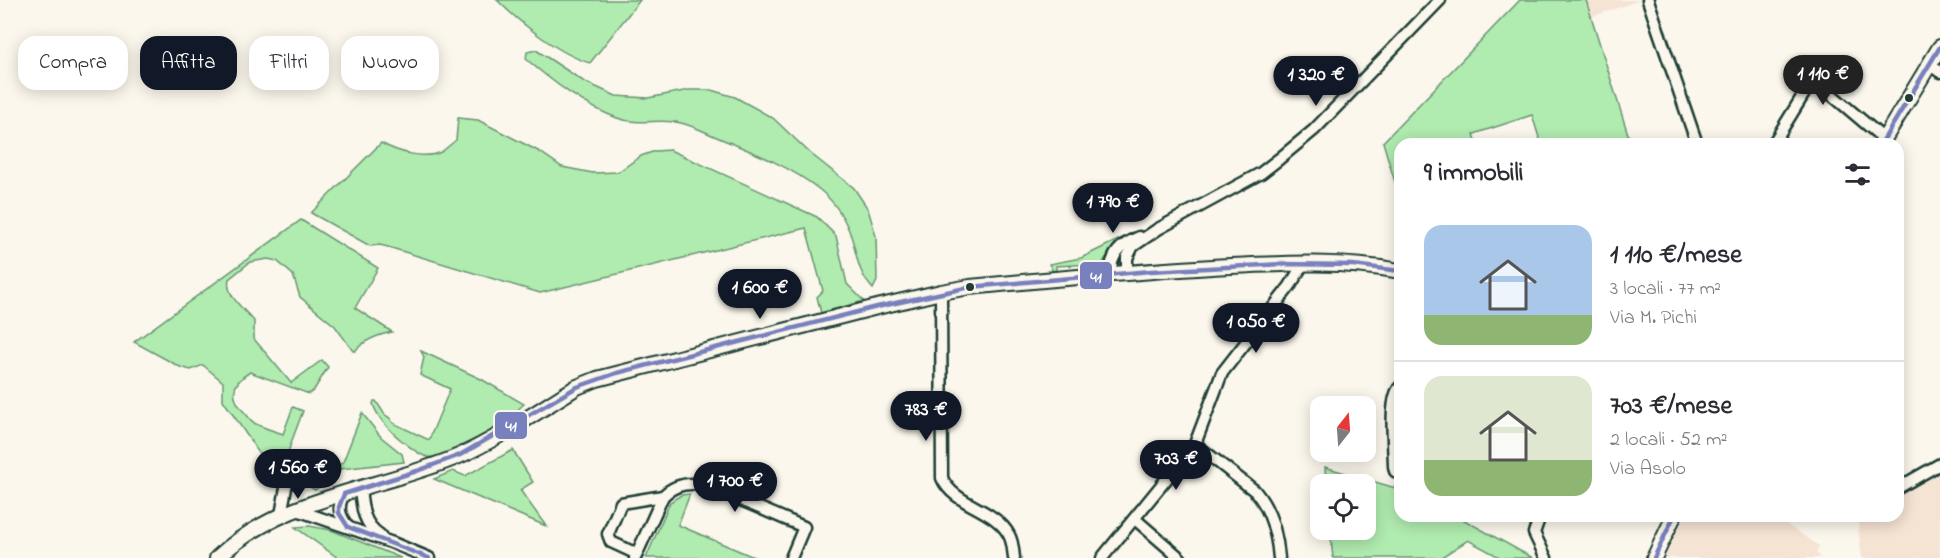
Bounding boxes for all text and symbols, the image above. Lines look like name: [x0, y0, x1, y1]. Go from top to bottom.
chip: Compra: [18, 36, 128, 90]
chip: Affitta: [140, 36, 237, 90]
chip: Filtri: [249, 36, 329, 90]
chip: Nuovo: [341, 36, 439, 90]
pin: 1 110 €: [1768, 55, 1878, 106]
pin: 1 320 €: [1261, 56, 1371, 107]
text: 1 110 €: [1797, 60, 1849, 89]
text: 1 320 €: [1287, 61, 1345, 90]
unlabelled marker: [1903, 92, 1915, 104]
text: 9 immobili: [1424, 155, 1524, 193]
icon: filters: [1841, 158, 1874, 191]
pin: 1 790 €: [1058, 183, 1168, 234]
text: 1 790 €: [1086, 188, 1140, 217]
text: 1 110 €/mese: [1610, 237, 1742, 275]
icon: home: [1472, 249, 1544, 321]
line badge: 41: [1079, 261, 1113, 290]
text: 41: [1089, 266, 1103, 290]
pin: 1 600 €: [705, 269, 815, 320]
text: 1 600 €: [732, 274, 788, 303]
text: 3 locali · 77 m²: [1610, 275, 1721, 304]
unlabelled marker: [964, 281, 976, 293]
pin: 1 050 €: [1201, 303, 1311, 354]
text: Via M. Pichi: [1610, 304, 1697, 333]
text: 1 050 €: [1226, 308, 1286, 337]
text: 703 €/mese: [1610, 388, 1732, 426]
pin: 783 €: [884, 391, 968, 442]
text: 783 €: [905, 396, 947, 425]
north arrow: [1310, 396, 1376, 462]
map controls: [1310, 396, 1376, 540]
icon: home: [1472, 400, 1544, 472]
line badge: 41: [494, 411, 528, 440]
text: 41: [504, 415, 518, 439]
text: 2 locali · 52 m²: [1610, 426, 1727, 455]
pin: 703 €: [1134, 440, 1218, 491]
text: 703 €: [1154, 445, 1198, 474]
pin: 1 560 €: [243, 449, 353, 500]
text: 1 560 €: [268, 454, 328, 483]
text: Via Asolo: [1610, 455, 1686, 484]
pin: 1 700 €: [680, 462, 790, 513]
text: 1 700 €: [707, 467, 763, 496]
button: locate: [1310, 474, 1376, 540]

